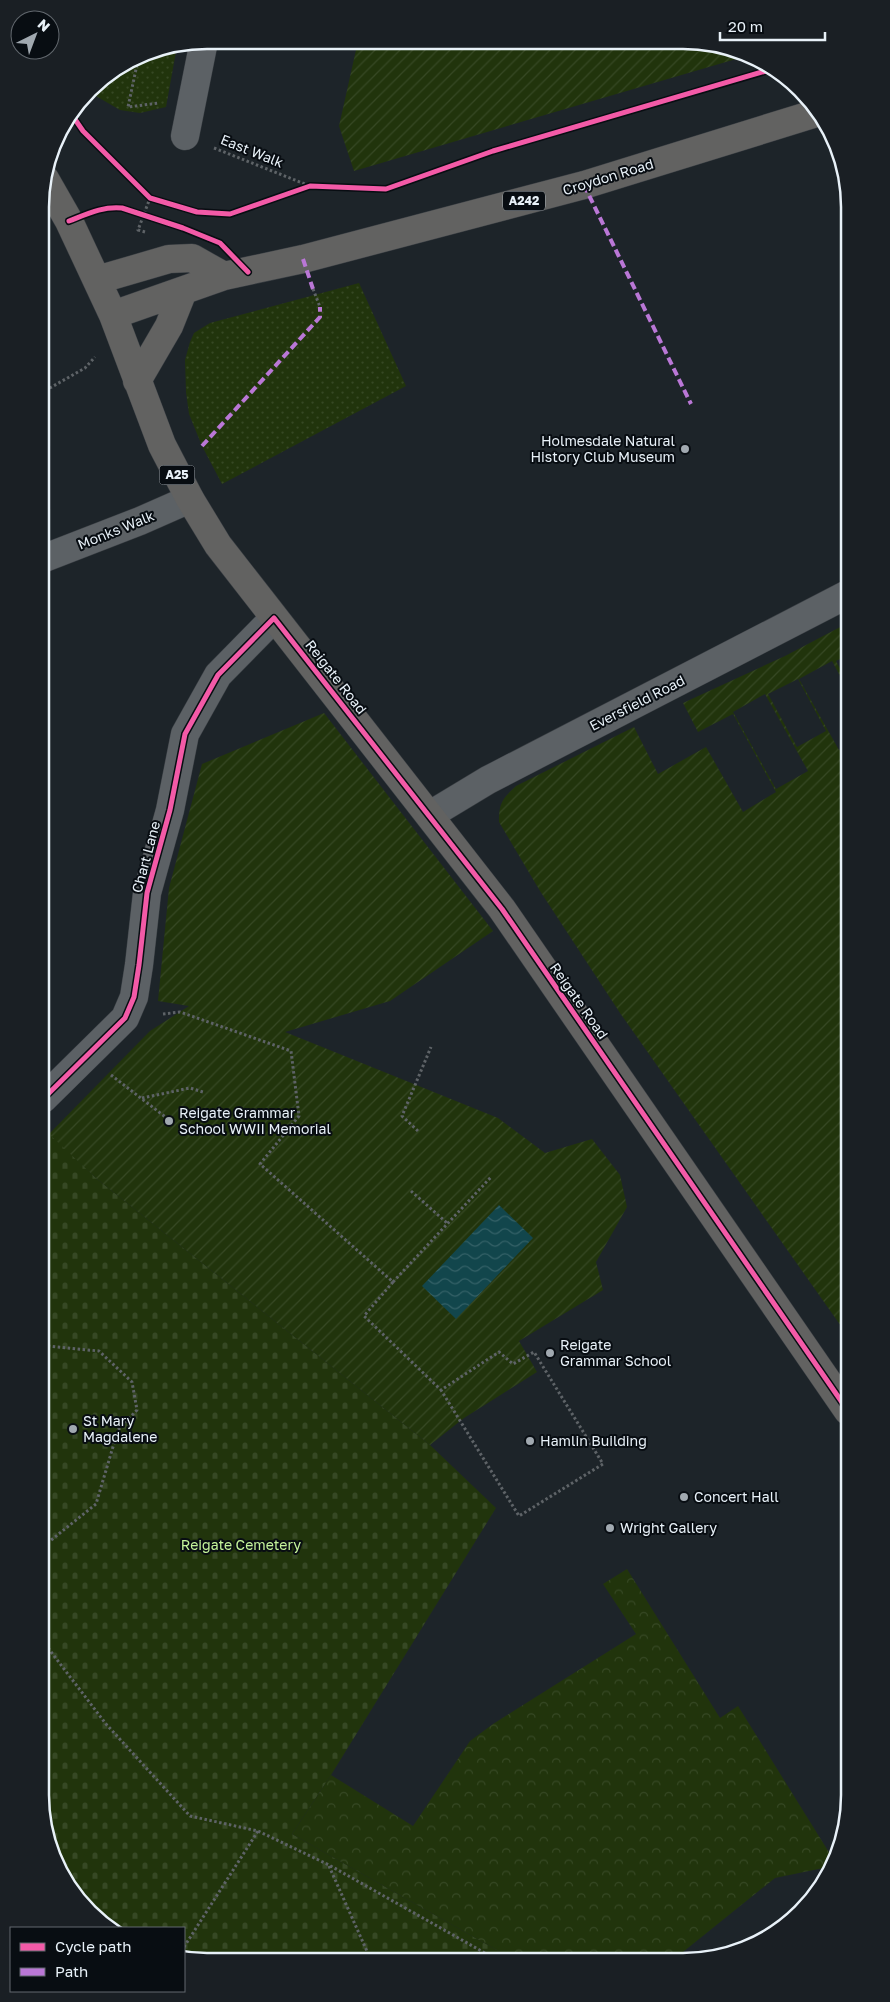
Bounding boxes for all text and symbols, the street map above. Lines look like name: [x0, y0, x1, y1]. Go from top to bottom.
north arrow: [10, 10, 60, 60]
scale bar: [720, 10, 825, 42]
text: N: [34, 15, 54, 35]
text: 20 m: [728, 17, 763, 35]
street label: East Walk: [218, 130, 286, 171]
street label: Croydon Road: [560, 155, 655, 198]
road number: A242: [503, 192, 545, 210]
place label: Holmesdale Natural History Club Museum: [530, 432, 675, 465]
marker: Holmesdale Natural History Club Museum: [679, 443, 691, 455]
road number: A25: [160, 466, 194, 484]
street label: Monks Walk: [75, 506, 157, 553]
street label: Reigate Road: [302, 636, 371, 717]
street label: Eversfield Road: [586, 671, 687, 734]
street label: Chart Lane: [128, 819, 163, 895]
street label: Reigate Road: [547, 959, 612, 1042]
place label: Reigate Grammar School WWII Memorial: [179, 1104, 331, 1137]
marker: Reigate Grammar School WWII Memorial: [163, 1115, 175, 1127]
place label: Reigate Grammar School: [560, 1336, 671, 1369]
marker: Reigate Grammar School: [544, 1347, 556, 1359]
place label: St Mary Magdalene: [83, 1412, 157, 1445]
marker: St Mary Magdalene: [67, 1423, 79, 1435]
place label: Hamlin Building: [540, 1432, 647, 1449]
marker: Hamlin Building: [524, 1435, 536, 1447]
place label: Concert Hall: [694, 1488, 779, 1505]
marker: Concert Hall: [678, 1491, 690, 1503]
place label: Wright Gallery: [620, 1519, 717, 1536]
marker: Wright Gallery: [604, 1522, 616, 1534]
park label: Reigate Cemetery: [181, 1536, 301, 1553]
legend: [10, 1927, 185, 1992]
text: Cycle path: [55, 1937, 131, 1955]
text: Path: [55, 1962, 88, 1980]

